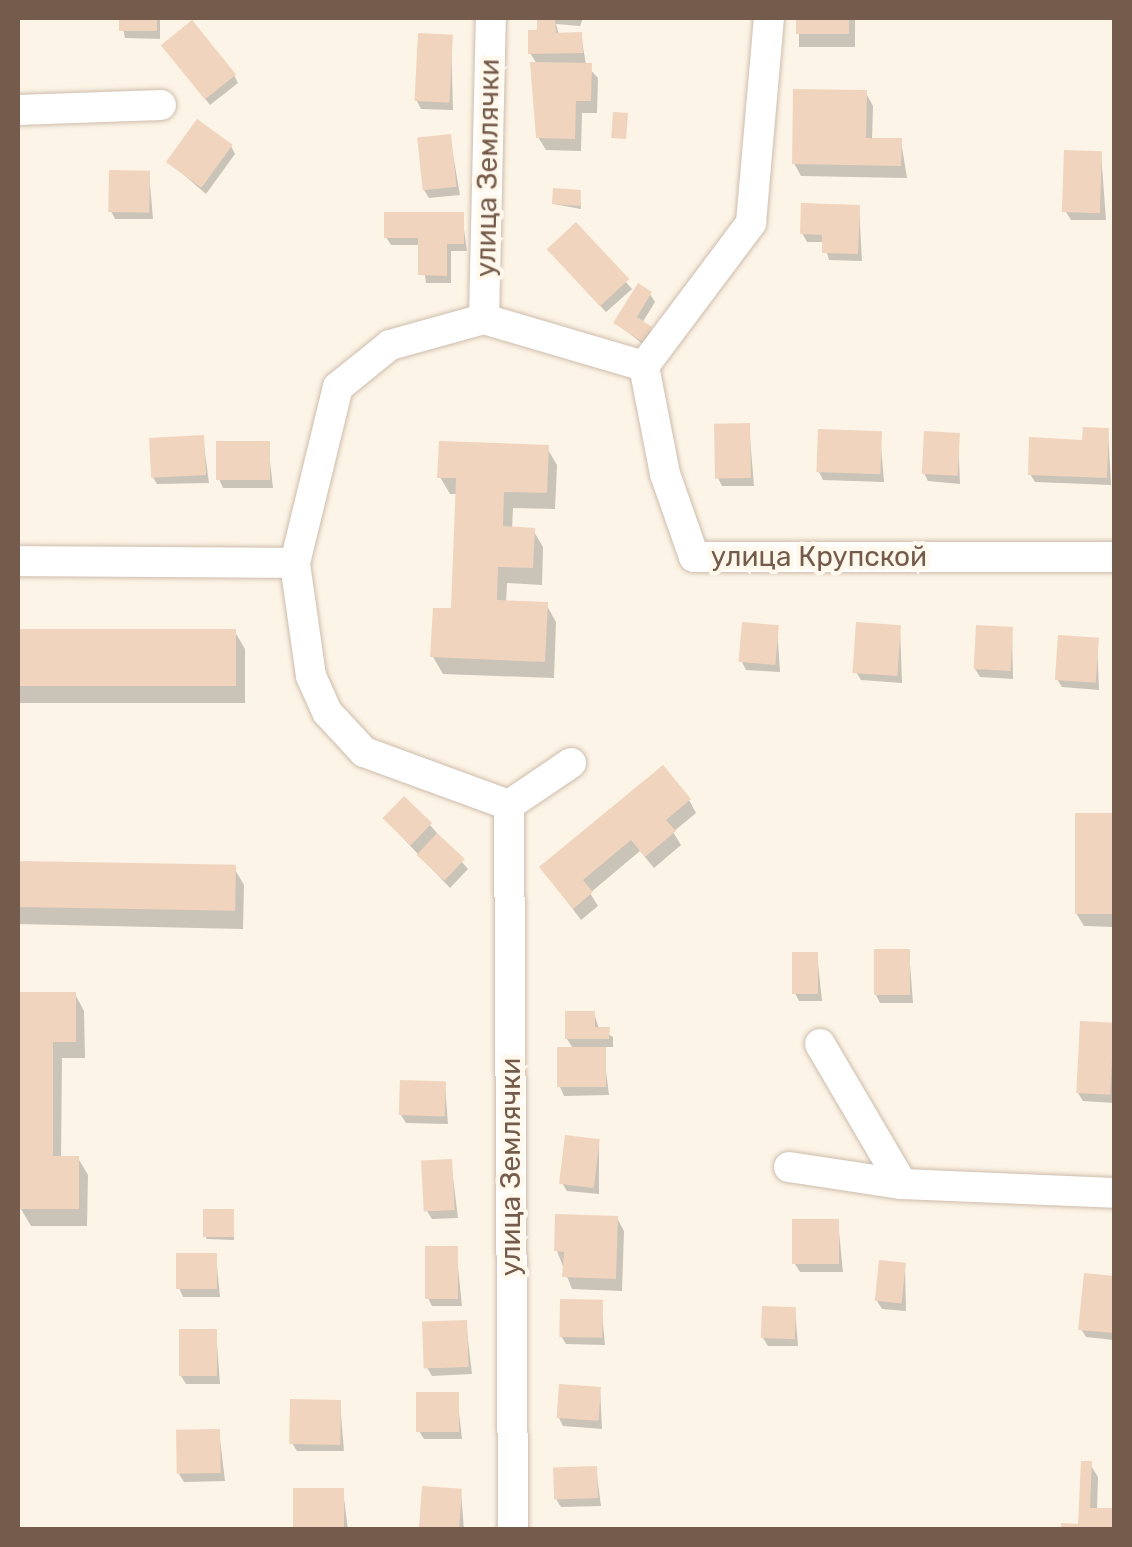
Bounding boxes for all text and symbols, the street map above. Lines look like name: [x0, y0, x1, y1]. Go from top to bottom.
street label: улица Землячки: [469, 58, 507, 278]
street label: улица Крупской: [711, 540, 927, 574]
street label: улица Землячки: [494, 1058, 528, 1276]

